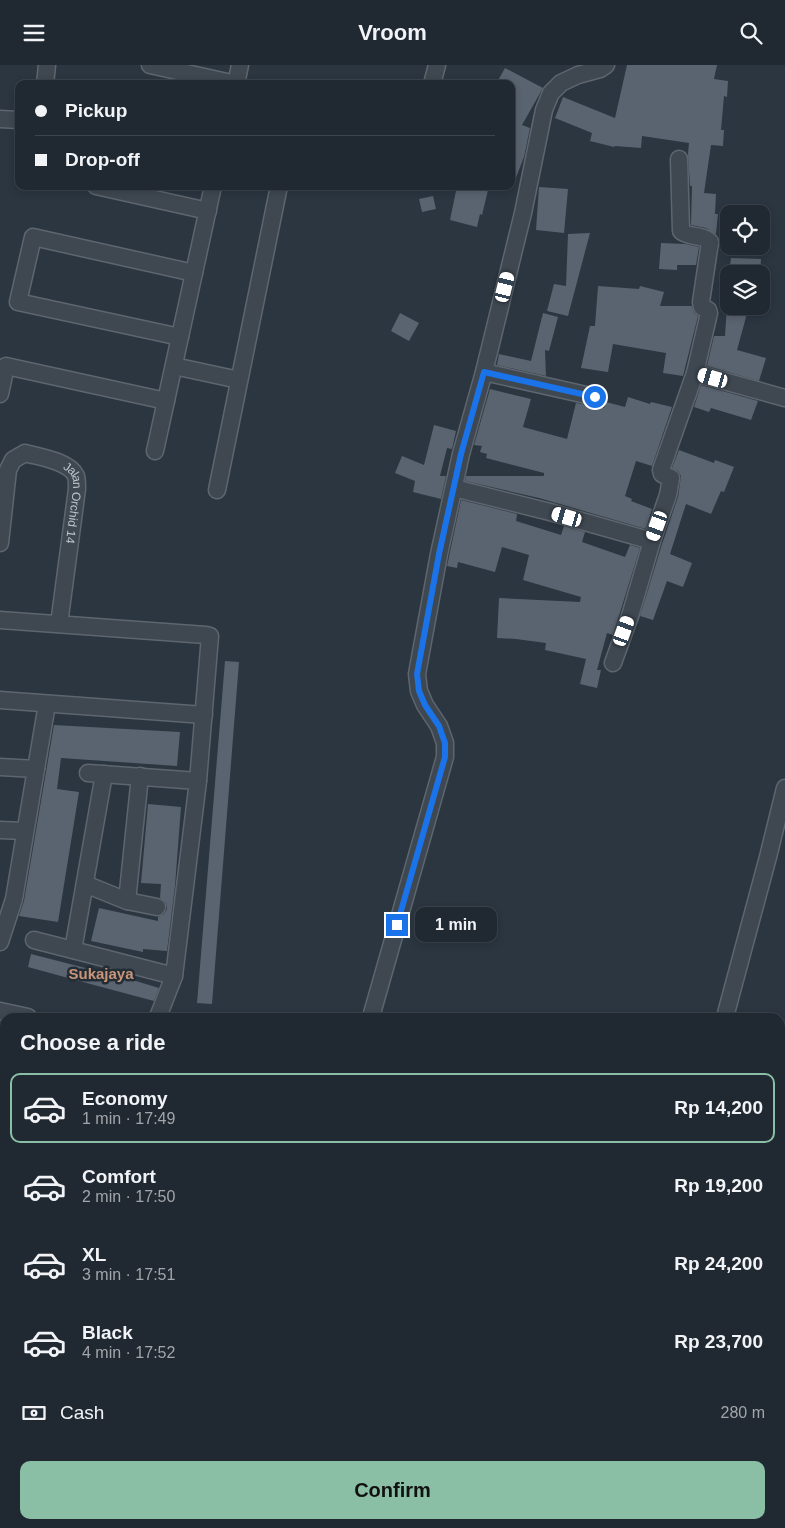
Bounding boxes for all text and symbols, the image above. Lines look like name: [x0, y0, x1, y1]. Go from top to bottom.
icon: menu: [20, 19, 48, 47]
icon: search: [737, 19, 765, 47]
text: Vroom: [358, 20, 427, 45]
text: Pickup: [65, 100, 127, 121]
text: Drop-off: [65, 149, 140, 170]
map controls: [720, 205, 770, 315]
button: locate: [720, 205, 770, 255]
button: layers: [720, 265, 770, 315]
car: [494, 271, 515, 303]
car: [696, 367, 729, 389]
route start: [584, 386, 606, 408]
street label: Jalan Orchid 14: [61, 459, 84, 545]
car: [550, 506, 583, 528]
car: [644, 509, 669, 543]
car: [611, 614, 636, 648]
callout: 1 min: [414, 907, 497, 943]
route end: [386, 914, 408, 936]
text: 1 min: [435, 916, 477, 933]
district label: Sukajaya: [68, 965, 134, 982]
text: Choose a ride: [20, 1030, 165, 1055]
icon: car: [22, 1086, 67, 1131]
text: Economy: [82, 1088, 168, 1109]
text: Rp 14,200: [674, 1097, 763, 1118]
text: 1 min · 17:49: [82, 1110, 175, 1127]
icon: car: [22, 1164, 67, 1209]
text: Comfort: [82, 1166, 156, 1187]
text: Rp 19,200: [674, 1175, 763, 1196]
text: 2 min · 17:50: [82, 1188, 175, 1205]
icon: car: [22, 1242, 67, 1287]
text: XL: [82, 1244, 106, 1265]
text: Rp 24,200: [674, 1253, 763, 1274]
text: 3 min · 17:51: [82, 1266, 175, 1283]
icon: car: [22, 1320, 67, 1365]
text: Black: [82, 1322, 133, 1343]
text: Rp 23,700: [674, 1331, 763, 1352]
text: 4 min · 17:52: [82, 1344, 175, 1361]
icon: cash: [20, 1399, 48, 1427]
text: Cash: [60, 1402, 104, 1423]
text: 280 m: [721, 1404, 765, 1421]
button: Confirm: [20, 1461, 765, 1519]

